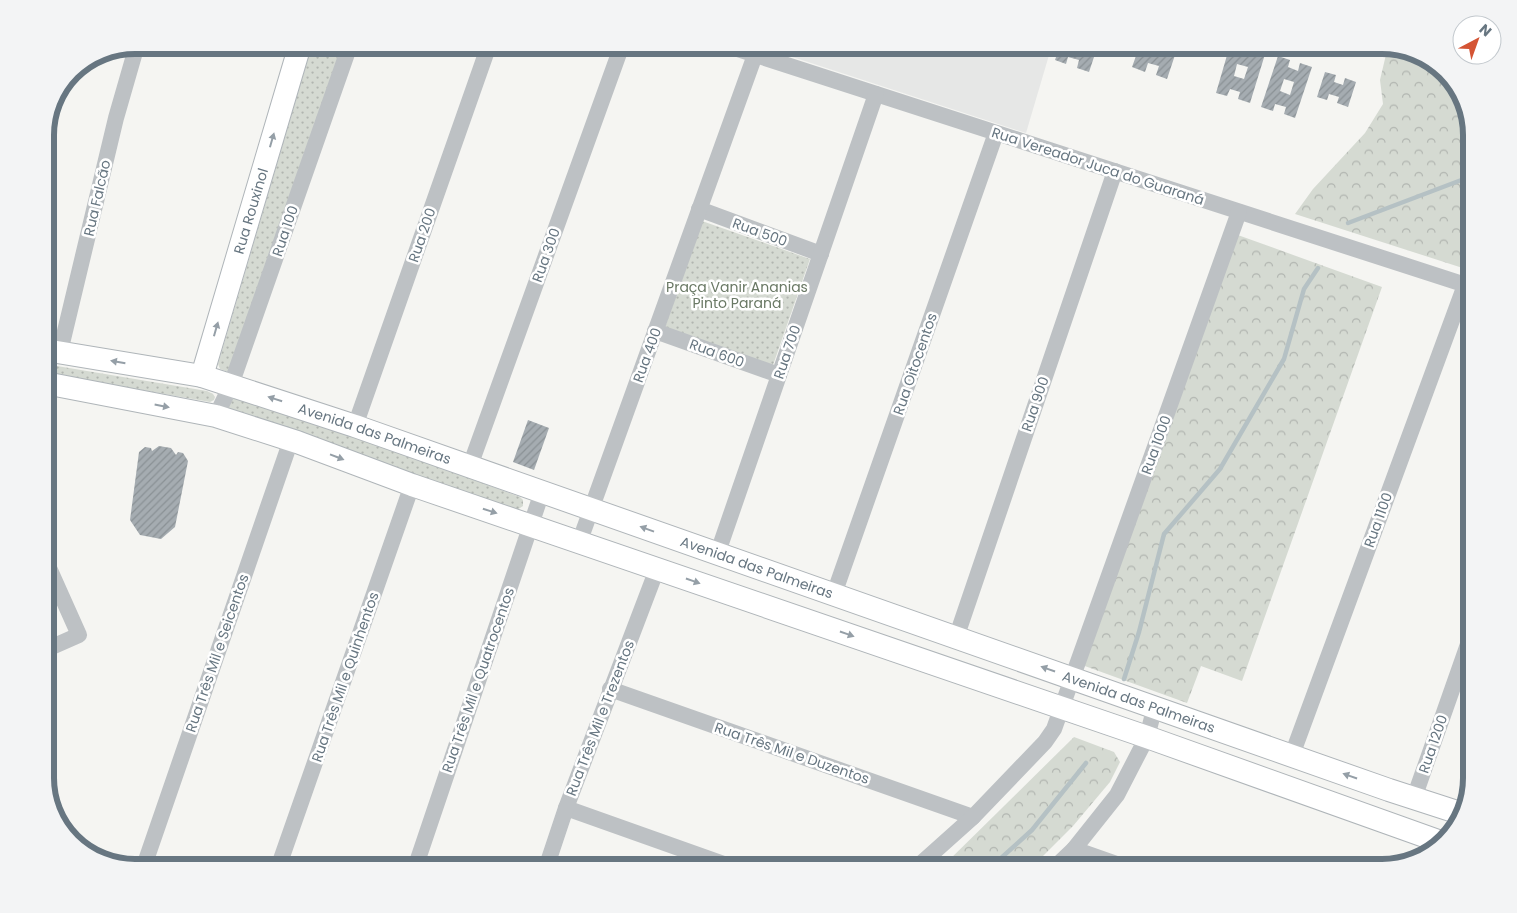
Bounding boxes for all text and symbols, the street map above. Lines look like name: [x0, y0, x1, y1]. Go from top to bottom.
north arrow: [1452, 15, 1502, 65]
text: N: [1475, 19, 1496, 41]
street label: Rua Vereador Juca do Guaraná: [989, 122, 1207, 210]
one-way arrow: [268, 132, 276, 147]
street label: Rua Falcão: [79, 158, 115, 238]
street label: Rua Rouxinol: [229, 166, 273, 256]
street label: Rua 100: [267, 203, 303, 259]
street label: Rua 200: [403, 205, 441, 265]
street label: Rua 500: [730, 213, 790, 251]
street label: Rua 300: [527, 225, 565, 285]
park label: Praça Vanir Ananias Pinto Paraná: [666, 277, 808, 313]
street label: Rua Oitocentos: [888, 310, 942, 418]
one-way arrow: [213, 321, 221, 336]
street label: Rua 700: [768, 322, 806, 382]
street label: Rua 400: [628, 325, 666, 385]
street label: Rua 600: [687, 334, 747, 372]
one-way arrow: [109, 358, 125, 366]
street label: Rua 900: [1016, 374, 1054, 434]
one-way arrow: [268, 395, 283, 403]
street label: Avenida das Palmeiras: [295, 398, 454, 469]
one-way arrow: [154, 402, 170, 410]
street label: Rua 1000: [1136, 413, 1176, 477]
one-way arrow: [329, 454, 344, 461]
street label: Rua 1100: [1359, 490, 1397, 550]
one-way arrow: [483, 507, 498, 515]
one-way arrow: [640, 525, 655, 532]
street label: Avenida das Palmeiras: [678, 531, 836, 604]
street label: Rua Três Mil e Seicentos: [180, 571, 254, 735]
one-way arrow: [686, 577, 701, 585]
street label: Rua Três Mil e Quatrocentos: [437, 585, 519, 775]
street label: Rua Três Mil e Quinhentos: [306, 589, 384, 765]
one-way arrow: [839, 631, 854, 638]
street label: Rua Três Mil e Trezentos: [561, 637, 639, 799]
one-way arrow: [1041, 665, 1056, 672]
street label: Avenida das Palmeiras: [1060, 666, 1218, 738]
street label: Rua 1200: [1414, 712, 1452, 776]
street label: Rua Três Mil e Duzentos: [712, 717, 872, 789]
one-way arrow: [1342, 772, 1357, 780]

